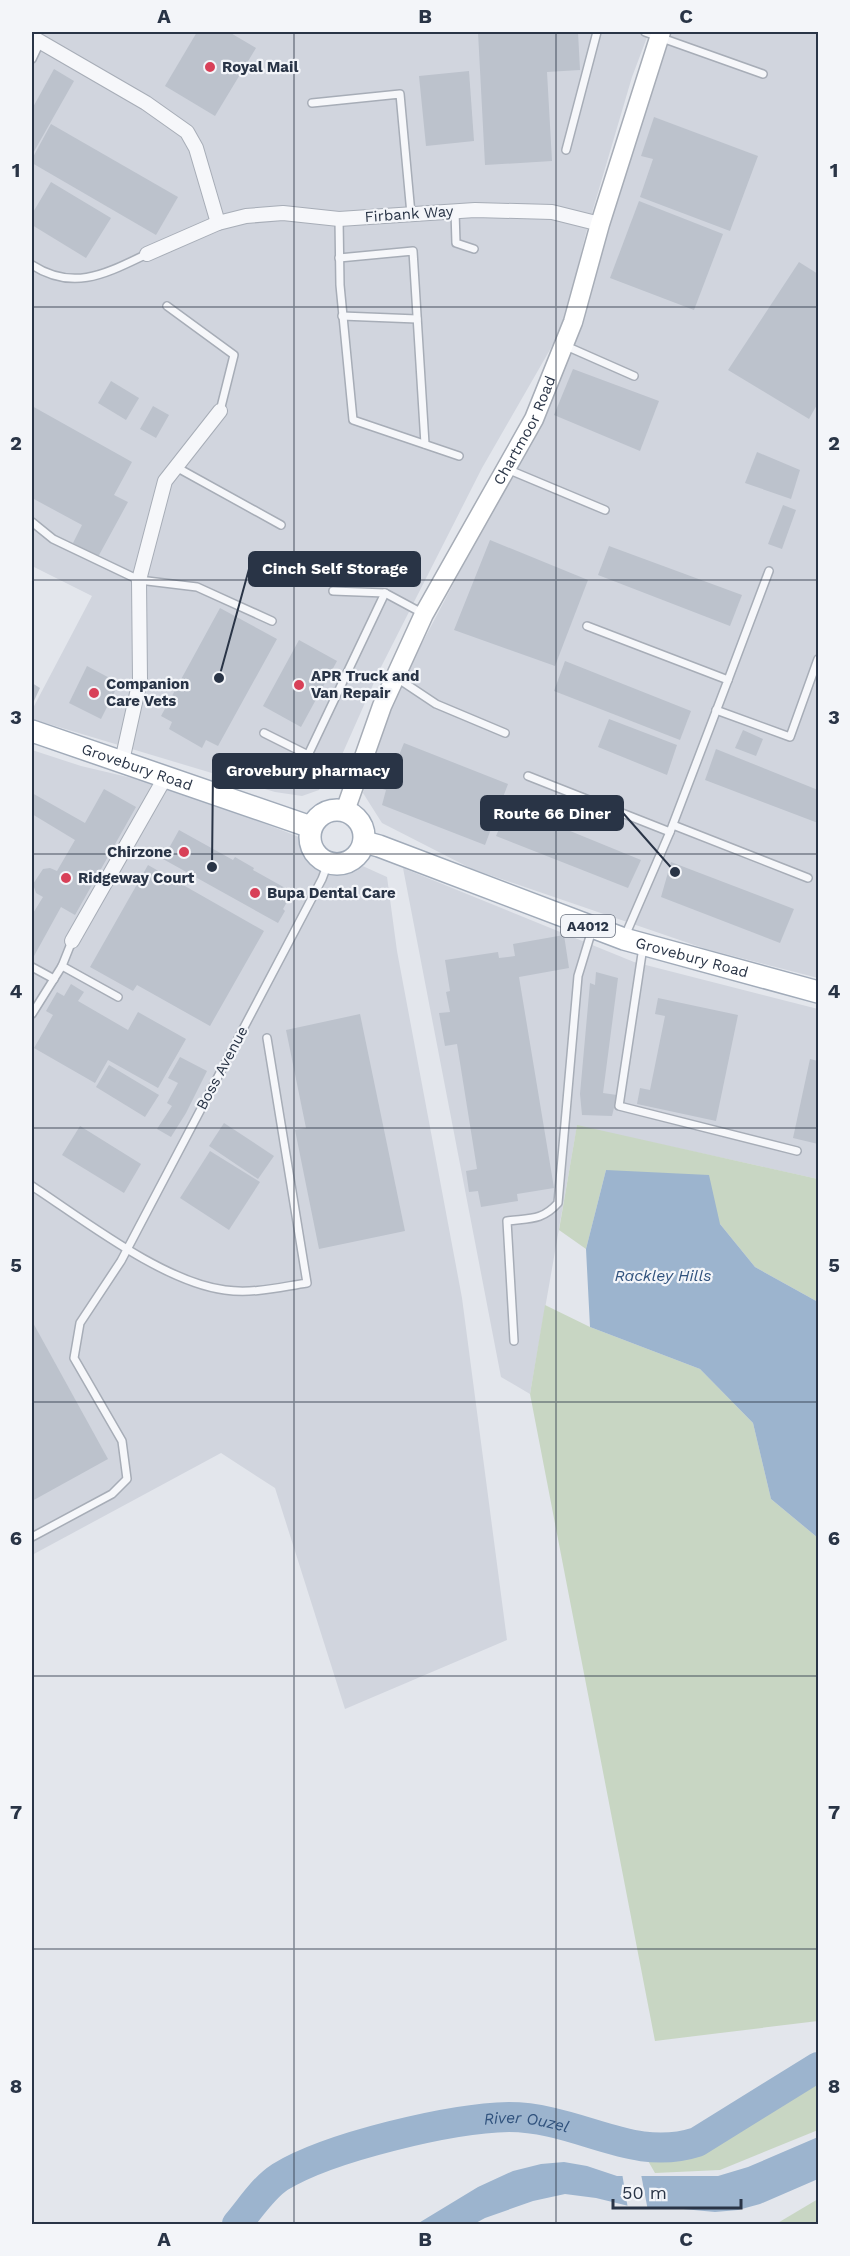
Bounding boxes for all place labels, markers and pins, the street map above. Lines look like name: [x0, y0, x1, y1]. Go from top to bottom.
place label: Royal Mail: [222, 58, 298, 76]
marker: Royal Mail: [203, 60, 217, 74]
callout: Cinch Self Storage: [249, 552, 420, 586]
place label: APR Truck and Van Repair: [311, 667, 419, 702]
place label: Companion Care Vets: [106, 675, 189, 710]
marker: APR Truck and Van Repair: [292, 678, 306, 692]
marker: Companion Care Vets: [87, 686, 101, 700]
callout: Grovebury pharmacy: [213, 754, 402, 788]
callout: Route 66 Diner: [481, 796, 623, 830]
place label: Chirzone: [107, 843, 172, 861]
marker: Chirzone: [177, 845, 191, 859]
place label: Ridgeway Court: [78, 869, 195, 887]
marker: Ridgeway Court: [59, 871, 73, 885]
place label: Bupa Dental Care: [267, 884, 396, 902]
marker: Bupa Dental Care: [248, 886, 262, 900]

